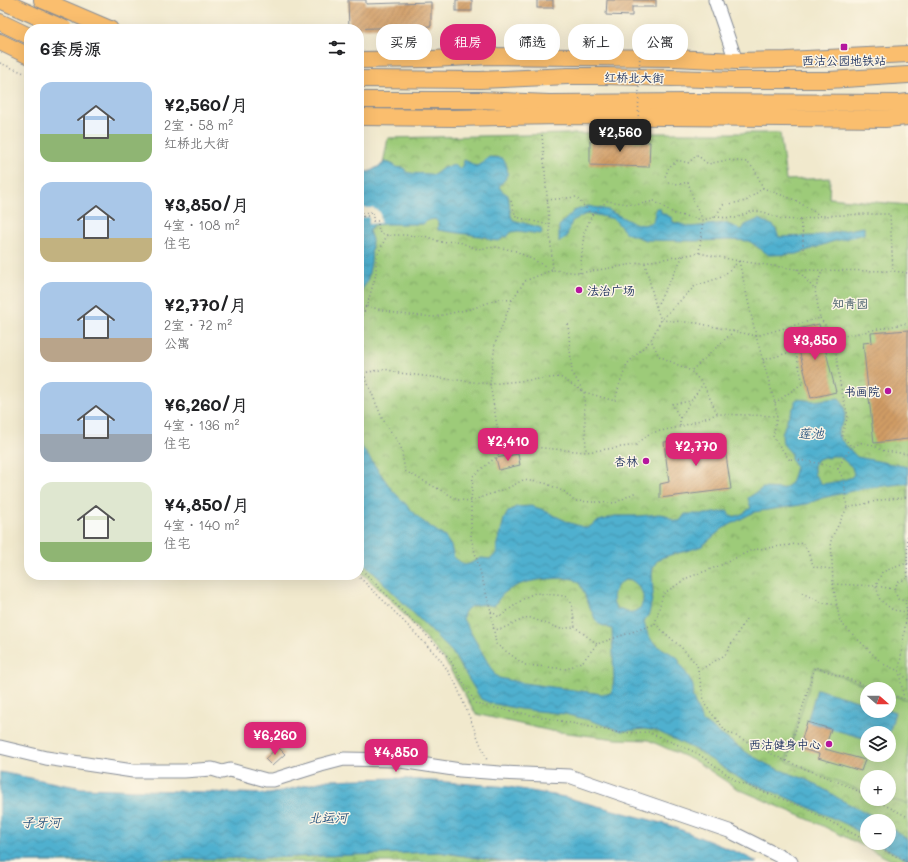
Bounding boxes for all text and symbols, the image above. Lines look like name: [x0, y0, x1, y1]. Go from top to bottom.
chip: 买房: [376, 24, 432, 60]
chip: 租房: [440, 24, 496, 60]
chip: 筛选: [504, 24, 560, 60]
chip: 新上: [568, 24, 624, 60]
chip: 公寓: [632, 24, 688, 60]
text: 6套房源: [40, 37, 101, 59]
icon: filters: [326, 37, 348, 59]
marker: 西沽公园地铁站: [839, 42, 849, 52]
place label: 西沽公园地铁站: [802, 52, 886, 68]
street label: 红桥北大街: [604, 68, 664, 86]
text: ¥2,560/月: [164, 93, 248, 115]
icon: home: [72, 98, 120, 146]
text: 2室 · 58 m²: [164, 116, 233, 133]
pin: ¥2,560: [587, 119, 653, 153]
text: ¥2,560: [598, 123, 642, 140]
text: 红桥北大街: [164, 134, 229, 151]
text: ¥3,850/月: [164, 193, 249, 215]
icon: home: [72, 198, 120, 246]
text: 4室 · 108 m²: [164, 216, 240, 233]
text: 住宅: [164, 234, 190, 251]
place label: 法治广场: [587, 282, 635, 298]
marker: 法治广场: [574, 285, 584, 295]
text: ¥2,770/月: [164, 293, 247, 315]
park label: 知青园: [832, 295, 868, 311]
icon: home: [72, 298, 120, 346]
text: 2室 · 72 m²: [164, 316, 232, 333]
pin: ¥3,850: [782, 327, 848, 361]
text: ¥3,850: [793, 331, 837, 348]
text: 公寓: [164, 334, 190, 351]
place label: 书画院: [844, 383, 880, 399]
marker: 书画院: [883, 386, 893, 396]
text: ¥6,260/月: [164, 393, 248, 415]
icon: home: [72, 398, 120, 446]
text: 4室 · 136 m²: [164, 416, 239, 433]
water label: 莲池: [798, 424, 825, 441]
pin: ¥2,410: [475, 428, 541, 462]
text: ¥2,410: [487, 432, 529, 449]
pin: ¥2,770: [663, 433, 729, 467]
text: 住宅: [164, 434, 190, 451]
text: ¥2,770: [675, 437, 717, 454]
place label: 杏林: [614, 453, 638, 469]
marker: 杏林: [641, 456, 651, 466]
text: ¥4,850/月: [164, 493, 249, 515]
icon: home: [72, 498, 120, 546]
text: 4室 · 140 m²: [164, 516, 240, 533]
text: 住宅: [164, 534, 190, 551]
north arrow: [860, 682, 896, 718]
map controls: [860, 682, 896, 850]
pin: ¥6,260: [242, 722, 308, 756]
text: ¥6,260: [253, 726, 297, 743]
button: layers: [860, 726, 896, 762]
place label: 西沽健身中心: [749, 736, 821, 752]
pin: ¥4,850: [363, 739, 429, 773]
marker: 西沽健身中心: [824, 739, 834, 749]
text: ¥4,850: [374, 743, 418, 760]
button: +: [860, 770, 896, 806]
water label: 北运河: [308, 808, 350, 826]
water label: 子牙河: [21, 813, 62, 830]
button: −: [860, 814, 896, 850]

